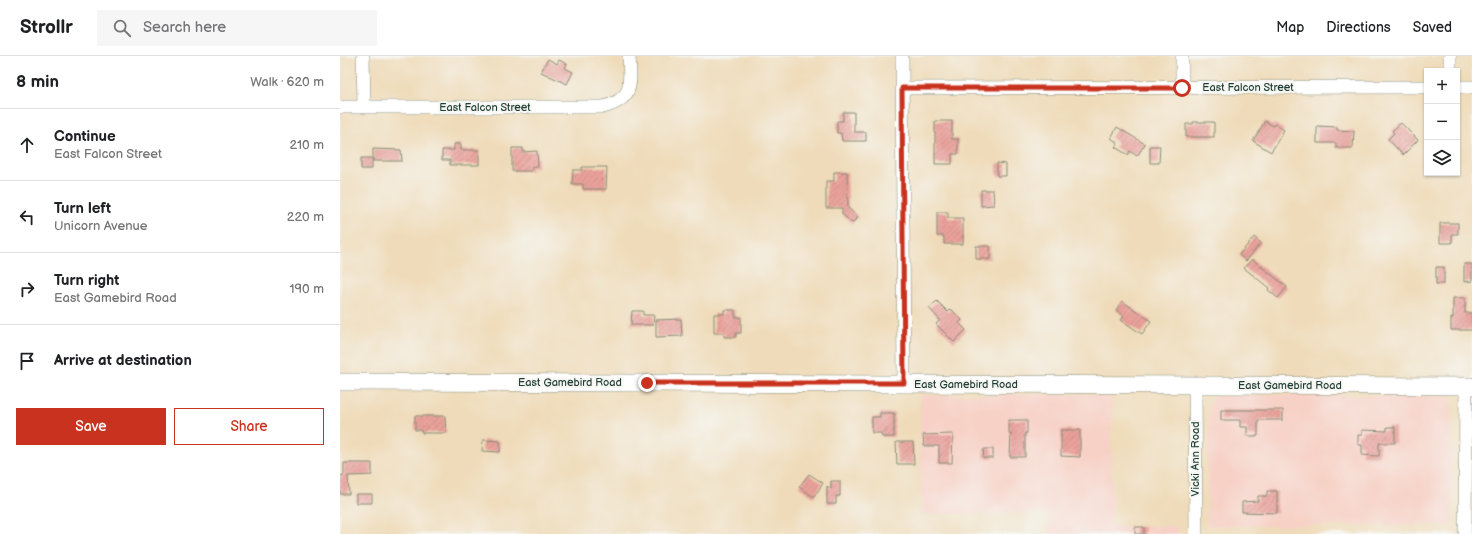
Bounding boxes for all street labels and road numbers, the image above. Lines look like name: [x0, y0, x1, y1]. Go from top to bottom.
street label: East Falcon Street: [1202, 81, 1294, 94]
street label: East Falcon Street: [439, 101, 531, 114]
street label: East Gamebird Road: [518, 376, 622, 389]
street label: East Gamebird Road: [914, 378, 1018, 391]
street label: East Gamebird Road: [1238, 379, 1342, 392]
street label: Vicki Ann Road: [1189, 422, 1202, 496]

